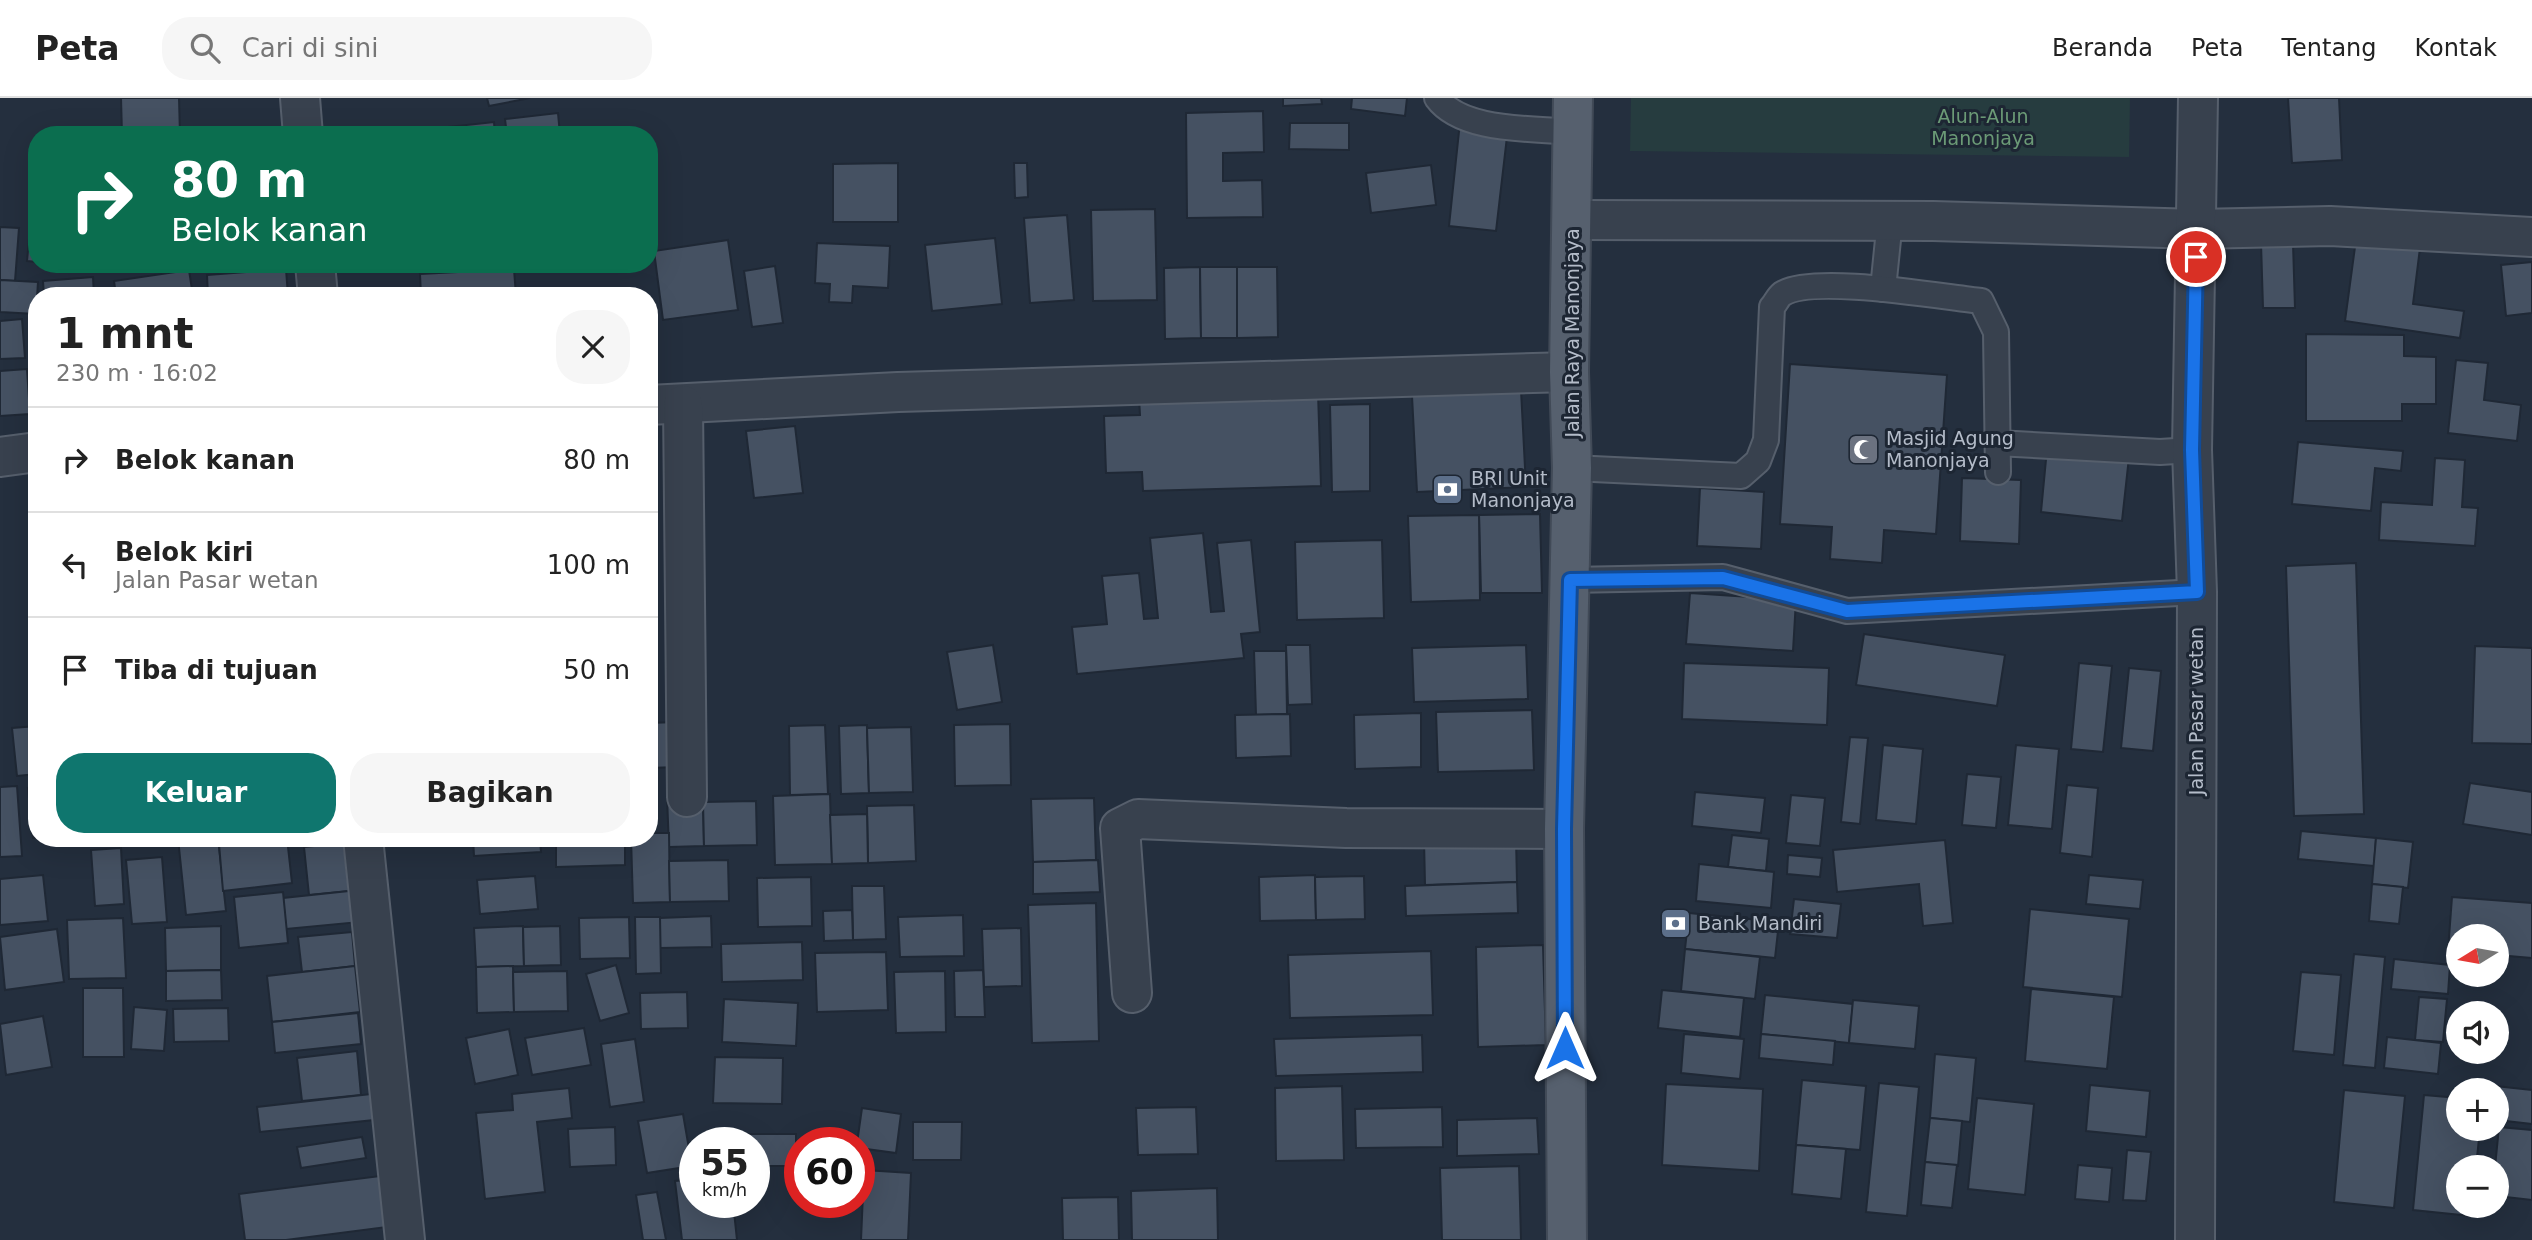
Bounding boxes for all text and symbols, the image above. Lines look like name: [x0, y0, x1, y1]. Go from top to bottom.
search box: [162, 17, 652, 80]
text: Peta: [35, 29, 120, 68]
icon: search: [186, 29, 224, 67]
text: Cari di sini: [242, 33, 378, 63]
text: Beranda: [2052, 34, 2153, 62]
text: Peta: [2191, 34, 2243, 62]
text: Tentang: [2281, 34, 2377, 62]
text: Kontak: [2415, 34, 2497, 62]
park label: Alun-Alun Manonjaya: [1931, 105, 2035, 149]
text: 80 m: [171, 152, 307, 209]
icon: right: [56, 154, 147, 245]
text: Belok kanan: [171, 211, 368, 249]
pin: [2166, 227, 2226, 287]
street label: Jalan Raya Manonjaya: [1561, 228, 1583, 439]
icon: arrive: [2177, 238, 2215, 276]
text: 1 mnt: [56, 309, 194, 358]
button: close: [556, 310, 630, 384]
text: 230 m · 16:02: [56, 360, 218, 386]
place label: Masjid Agung Manonjaya: [1886, 427, 2014, 471]
mosque icon: Masjid Agung Manonjaya: [1846, 432, 1880, 466]
icon: right: [56, 441, 94, 479]
text: Belok kanan: [115, 445, 295, 475]
text: 80 m: [563, 445, 630, 475]
place label: BRI Unit Manonjaya: [1471, 467, 1575, 511]
bank icon: BRI Unit Manonjaya: [1431, 472, 1465, 506]
text: Belok kiri: [115, 537, 254, 567]
icon: left: [56, 546, 94, 584]
text: 100 m: [547, 550, 630, 580]
text: Jalan Pasar wetan: [115, 567, 319, 593]
street label: Jalan Pasar wetan: [2185, 627, 2207, 796]
icon: arrive: [56, 651, 94, 689]
text: Tiba di tujuan: [115, 655, 318, 685]
text: 50 m: [563, 655, 630, 685]
button: Keluar: [56, 753, 336, 833]
button: Bagikan: [350, 753, 630, 833]
bank icon: Bank Mandiri: [1658, 906, 1692, 940]
place label: Bank Mandiri: [1698, 912, 1822, 934]
north arrow: [2446, 924, 2510, 987]
map controls: [2446, 924, 2509, 1218]
button: sound: [2446, 1001, 2509, 1064]
position arrow: [1528, 1011, 1602, 1085]
button: +: [2446, 1078, 2509, 1141]
speed limit sign: 60: [784, 1127, 875, 1218]
text: 55: [700, 1143, 749, 1183]
button: −: [2446, 1155, 2509, 1218]
text: km/h: [702, 1179, 747, 1200]

